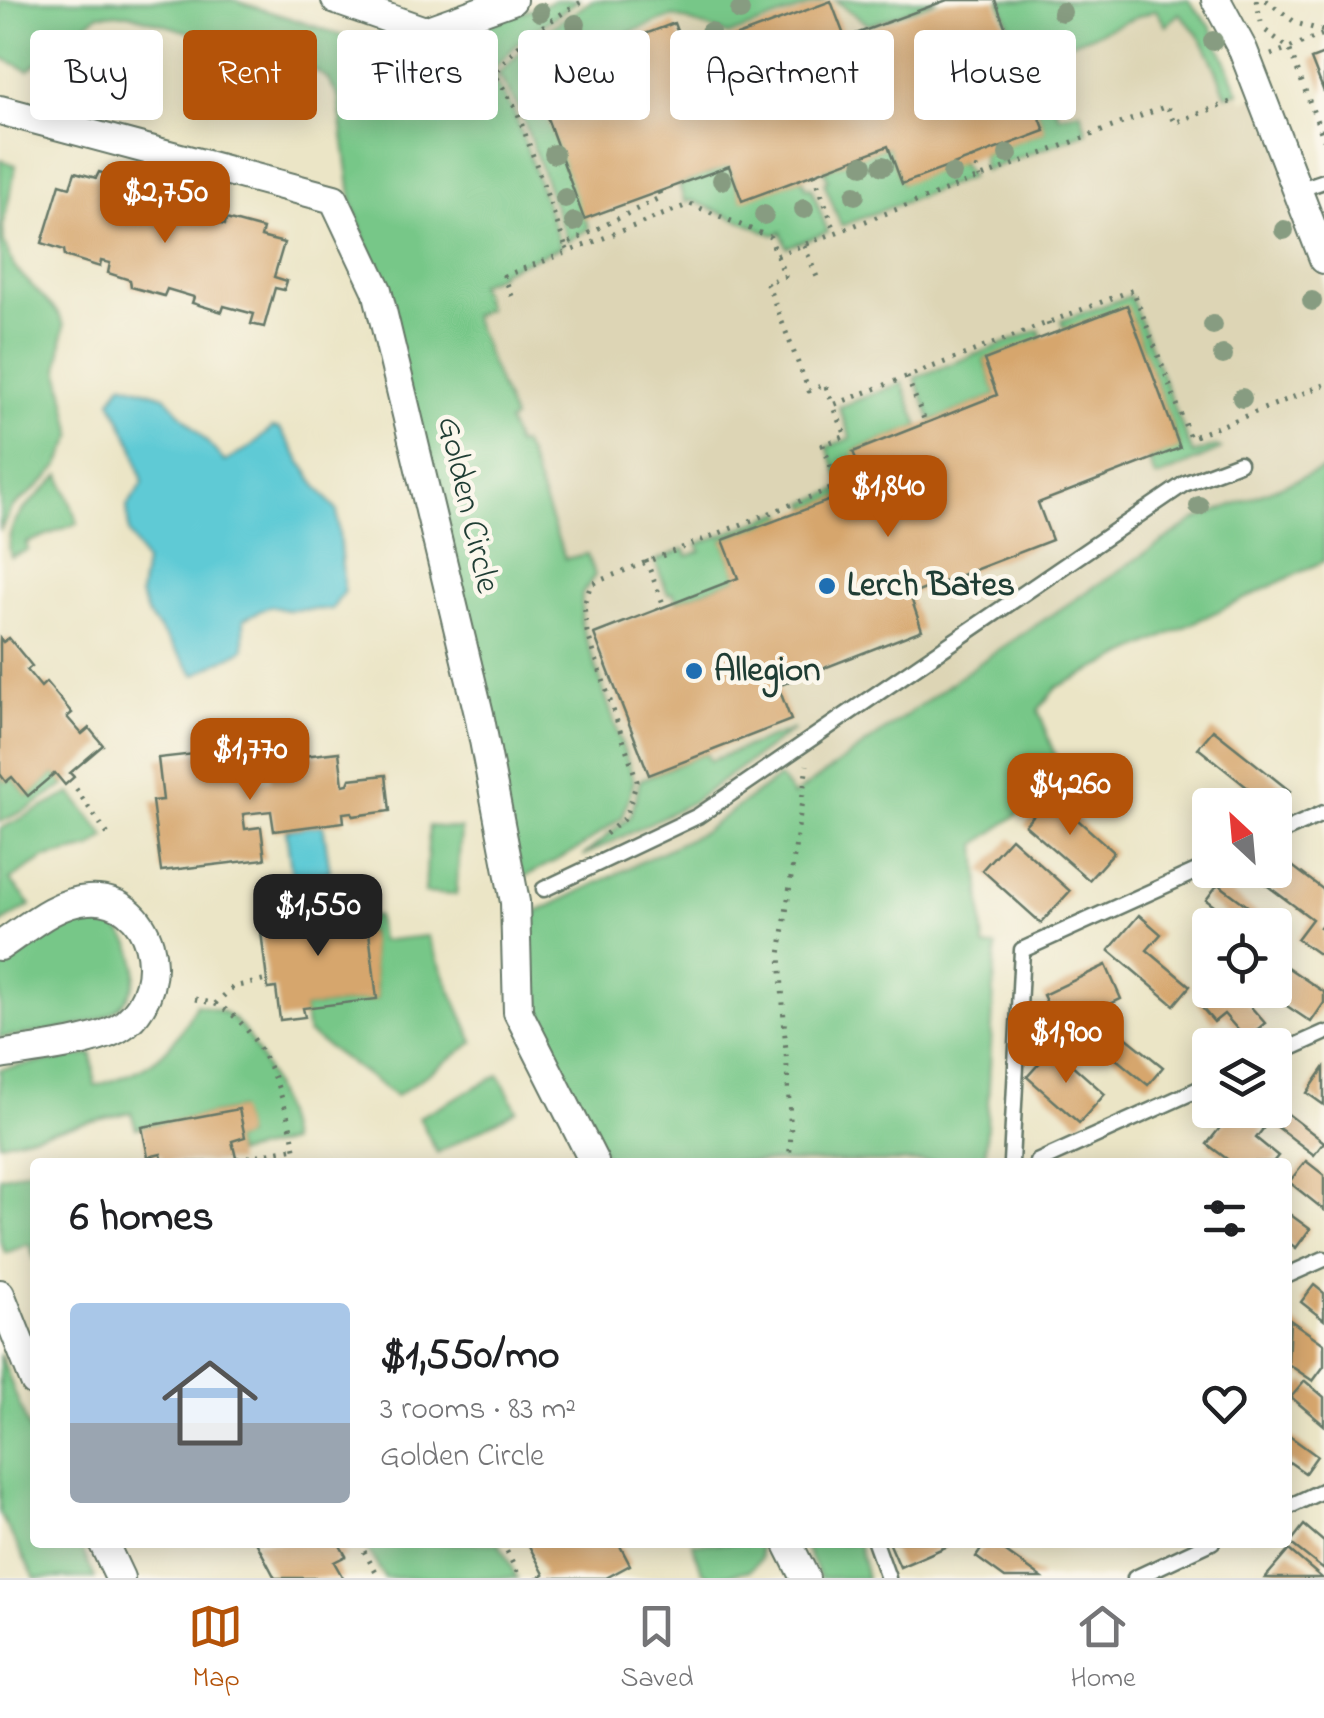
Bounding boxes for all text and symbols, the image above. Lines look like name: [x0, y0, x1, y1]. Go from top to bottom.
chip: Buy: [30, 30, 163, 120]
chip: Rent: [183, 30, 317, 120]
chip: Filters: [337, 30, 498, 120]
chip: New: [518, 30, 650, 120]
chip: Apartment: [670, 30, 894, 120]
chip: House: [914, 30, 1076, 120]
pin: $2,750: [84, 161, 246, 246]
text: $2,750: [122, 170, 208, 217]
street label: Golden Circle: [422, 412, 512, 599]
pin: $1,840: [807, 455, 969, 540]
text: $1,840: [851, 464, 925, 511]
place label: Lerch Bates: [847, 561, 1015, 612]
marker: Lerch Bates: [816, 575, 838, 597]
place label: Allegion: [714, 646, 821, 698]
marker: Allegion: [683, 660, 705, 682]
pin: $1,770: [169, 718, 331, 803]
text: $1,770: [212, 727, 288, 774]
pin: $4,260: [989, 753, 1151, 838]
text: $4,260: [1029, 762, 1111, 809]
north arrow: [1192, 788, 1292, 888]
map controls: [1192, 788, 1292, 1128]
pin: $1,550: [237, 874, 399, 959]
text: $1,550: [275, 883, 361, 930]
button: locate: [1192, 908, 1292, 1008]
pin: $1,900: [985, 1001, 1147, 1086]
text: $1,900: [1030, 1010, 1102, 1057]
button: layers: [1192, 1028, 1292, 1128]
text: 6 homes: [70, 1188, 214, 1249]
icon: filters: [1197, 1191, 1252, 1246]
text: $1,550/mo: [380, 1326, 560, 1387]
icon: home: [150, 1343, 270, 1463]
icon: heart: [1197, 1376, 1252, 1431]
text: 3 rooms · 83 m²: [380, 1387, 576, 1434]
text: Golden Circle: [380, 1434, 544, 1481]
tab: Map: [188, 1599, 243, 1700]
tab: Saved: [620, 1599, 693, 1700]
tab: Home: [1070, 1599, 1136, 1700]

